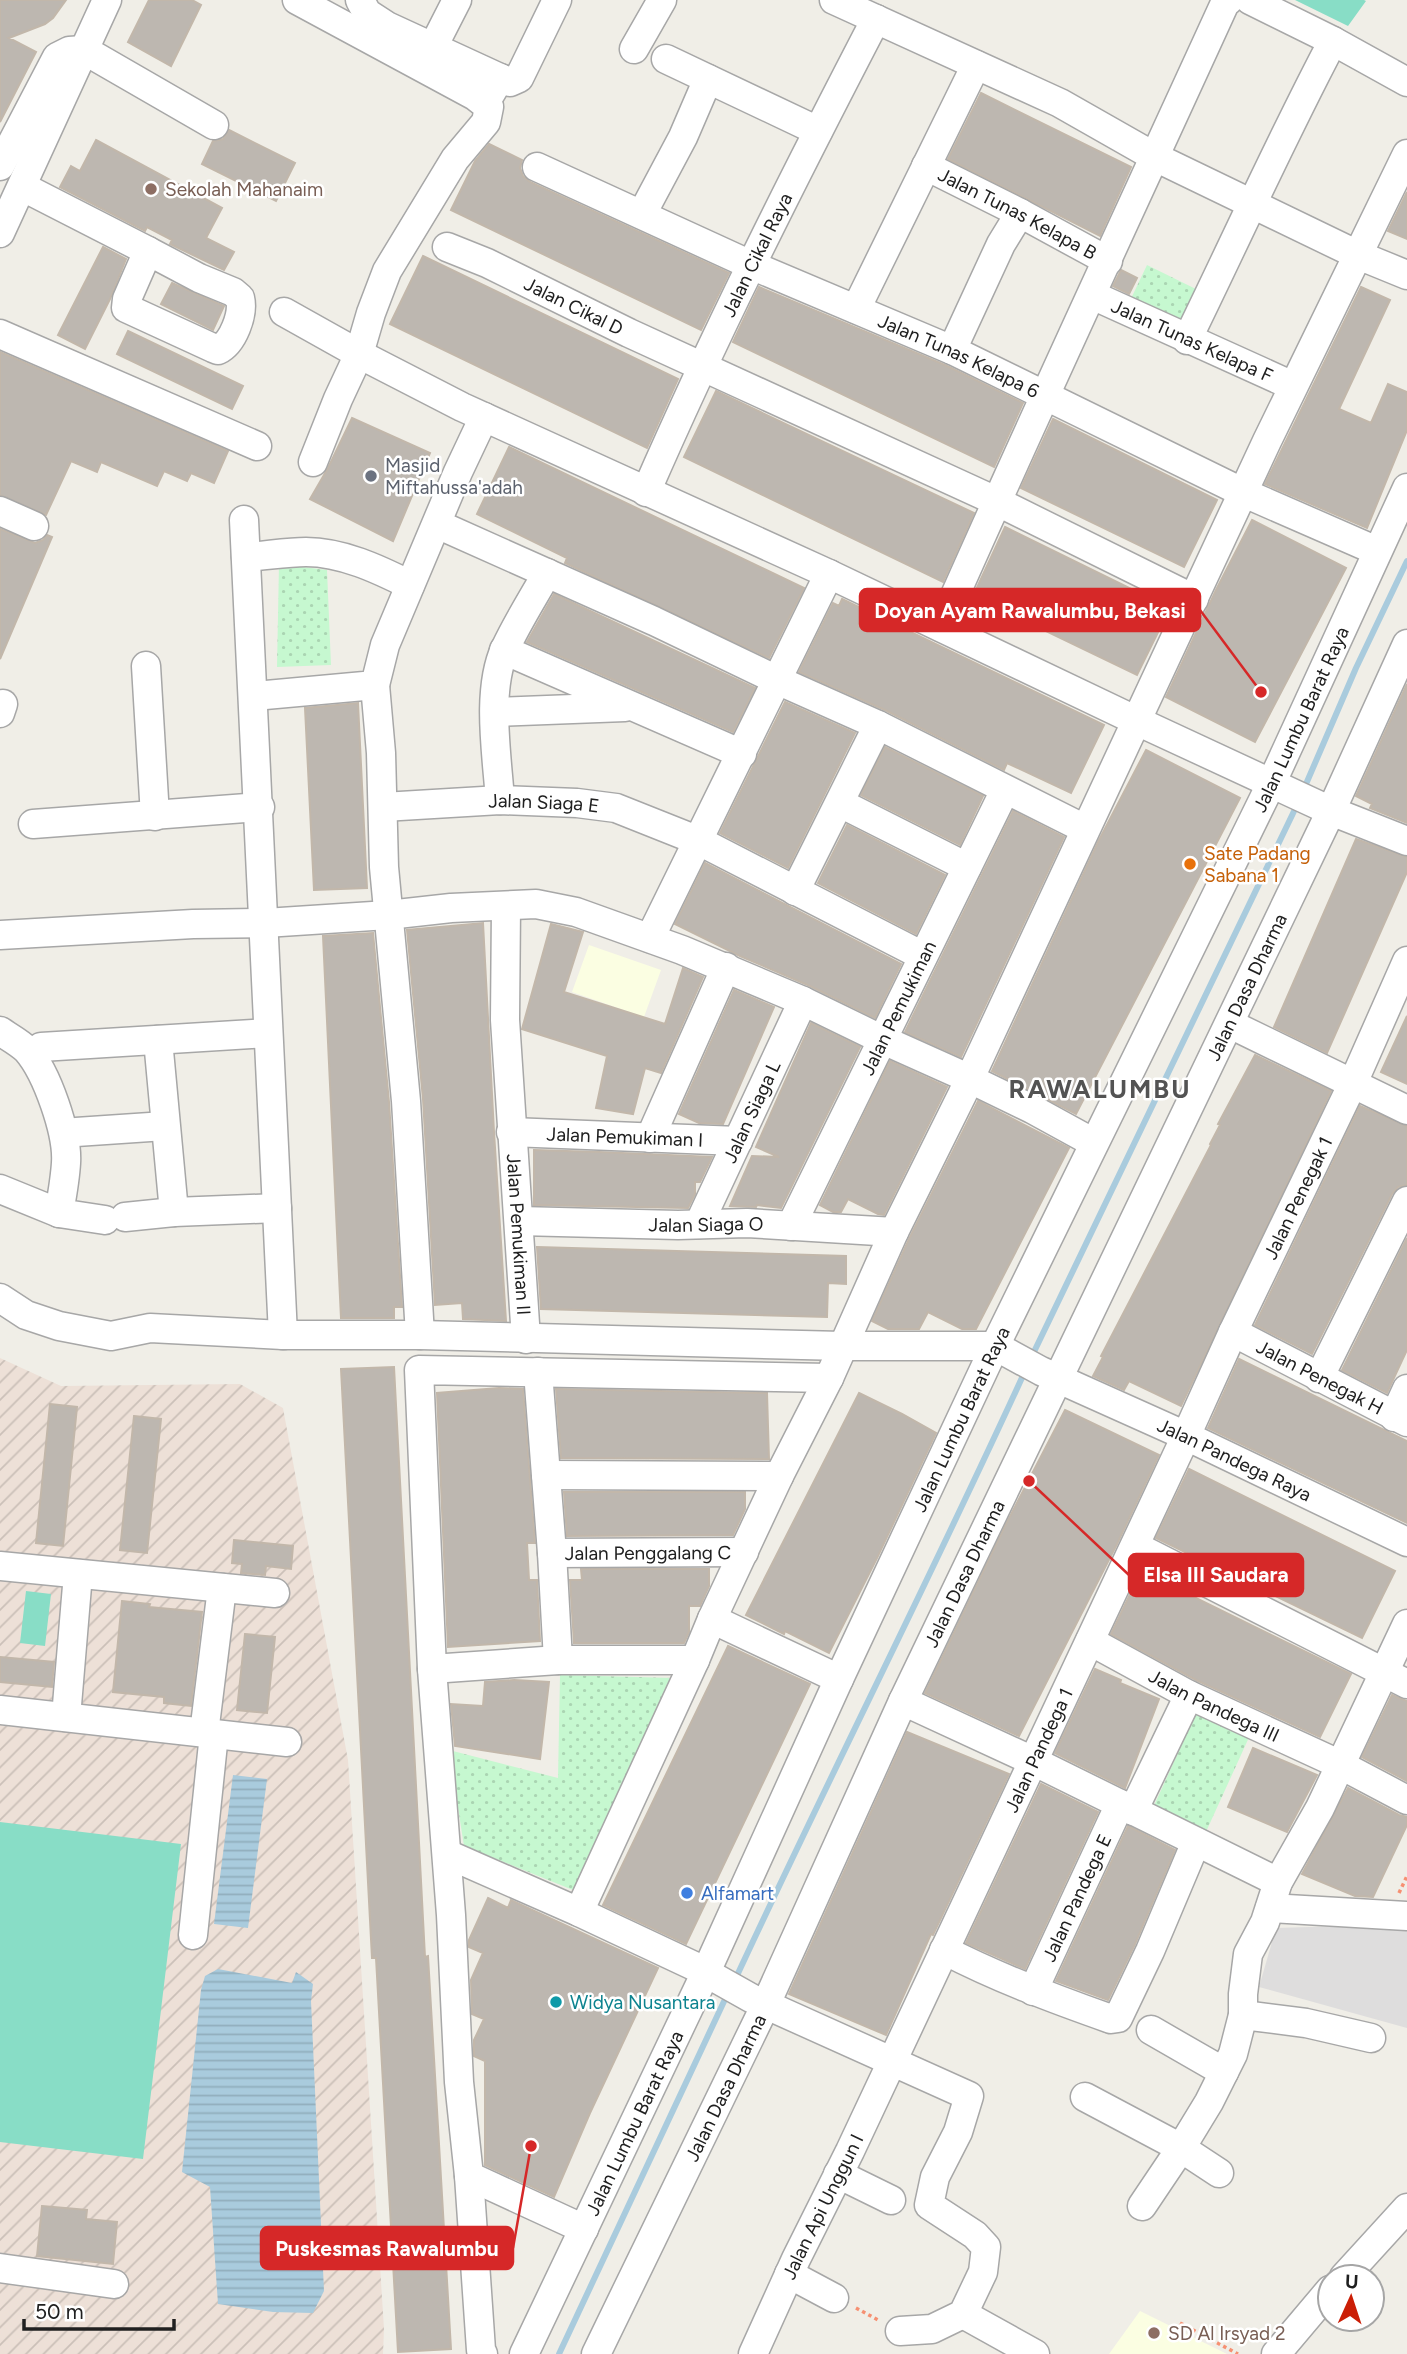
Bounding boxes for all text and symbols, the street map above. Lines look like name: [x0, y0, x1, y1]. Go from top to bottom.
street label: Jalan Tunas Kelapa B: [934, 162, 1101, 264]
place label: Sekolah Mahanaim: [165, 178, 323, 201]
marker: Sekolah Mahanaim: [143, 181, 159, 197]
street label: Jalan Cikal Raya: [717, 189, 797, 320]
street label: Jalan Cikal D: [521, 272, 627, 340]
street label: Jalan Tunas Kelapa F: [1108, 294, 1276, 387]
street label: Jalan Tunas Kelapa 6: [875, 309, 1043, 403]
place label: Masjid Miftahussa'adah: [385, 454, 523, 499]
marker: Masjid Miftahussa'adah: [363, 468, 379, 484]
callout: Doyan Ayam Rawalumbu, Bekasi: [860, 589, 1200, 631]
text: Doyan Ayam Rawalumbu, Bekasi: [874, 598, 1186, 623]
street label: Jalan Lumbu Barat Raya: [1248, 623, 1353, 816]
street label: Jalan Siaga E: [487, 788, 601, 817]
place label: Sate Padang Sabana 1: [1204, 842, 1311, 887]
marker: Sate Padang Sabana 1: [1182, 856, 1198, 872]
street label: Jalan Dasa Dharma: [1201, 910, 1292, 1064]
street label: Jalan Pemukiman: [855, 937, 941, 1079]
street label: Jalan Siaga L: [718, 1057, 785, 1166]
district label: RAWALUMBU: [1009, 1073, 1191, 1105]
street label: Jalan Pemukiman I: [546, 1122, 704, 1151]
street label: Jalan Penegak 1: [1258, 1133, 1337, 1263]
street label: Jalan Pemukiman II: [502, 1153, 536, 1316]
street label: Jalan Siaga O: [648, 1211, 764, 1237]
street label: Jalan Lumbu Barat Raya: [908, 1323, 1014, 1515]
street label: Jalan Penegak H: [1253, 1335, 1387, 1419]
street label: Jalan Pandega Raya: [1154, 1413, 1315, 1506]
street label: Jalan Dasa Dharma: [919, 1496, 1009, 1651]
street label: Jalan Penggalang C: [565, 1541, 732, 1564]
callout: Elsa III Saudara: [1129, 1554, 1303, 1596]
text: Elsa III Saudara: [1143, 1562, 1289, 1587]
street label: Jalan Pandega III: [1145, 1664, 1283, 1747]
street label: Jalan Pandega 1: [999, 1684, 1077, 1816]
street label: Jalan Pandega E: [1037, 1830, 1116, 1965]
place label: Alfamart: [701, 1882, 774, 1905]
marker: Alfamart: [679, 1885, 695, 1901]
place label: Widya Nusantara: [570, 1991, 715, 2014]
marker: Widya Nusantara: [548, 1994, 564, 2010]
street label: Jalan Dasa Dharma: [680, 2011, 771, 2165]
street label: Jalan Lumbu Barat Raya: [580, 2027, 688, 2219]
street label: Jalan Api Unggun I: [777, 2130, 868, 2283]
callout: Puskesmas Rawalumbu: [261, 2227, 513, 2269]
text: Puskesmas Rawalumbu: [275, 2236, 499, 2261]
north arrow: [1316, 2263, 1386, 2333]
text: U: [1345, 2270, 1359, 2293]
scale bar: [24, 2288, 175, 2332]
text: 50 m: [35, 2299, 84, 2324]
place label: SD Al Irsyad 2: [1168, 2322, 1286, 2345]
marker: SD Al Irsyad 2: [1146, 2325, 1162, 2341]

